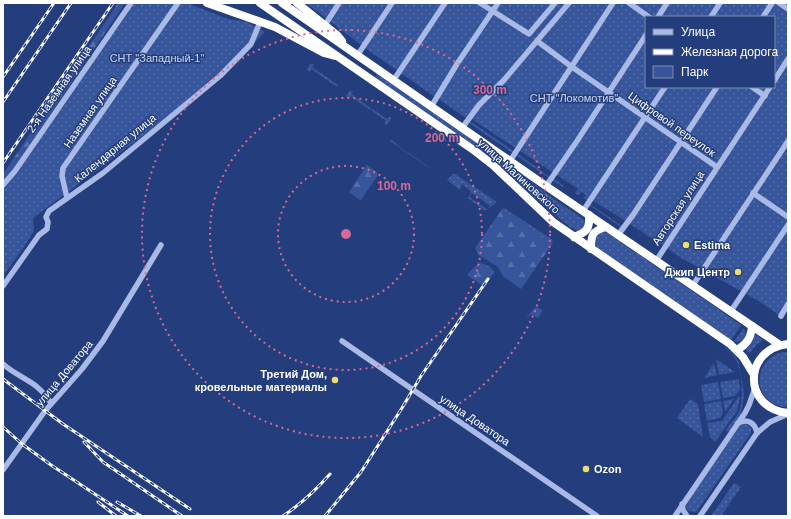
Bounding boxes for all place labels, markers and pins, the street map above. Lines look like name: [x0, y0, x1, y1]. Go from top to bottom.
centre of rings: [339, 227, 353, 241]
place label: Estima: [694, 239, 731, 251]
marker: Estima: [681, 240, 691, 250]
place label: Джип Центр: [665, 266, 730, 278]
marker: Джип Центр: [733, 267, 743, 277]
place label: Третий Дом, кровельные материалы: [195, 368, 327, 393]
marker: Третий Дом, кровельные материалы: [330, 375, 340, 385]
place label: Ozon: [594, 463, 622, 475]
marker: Ozon: [581, 464, 591, 474]

